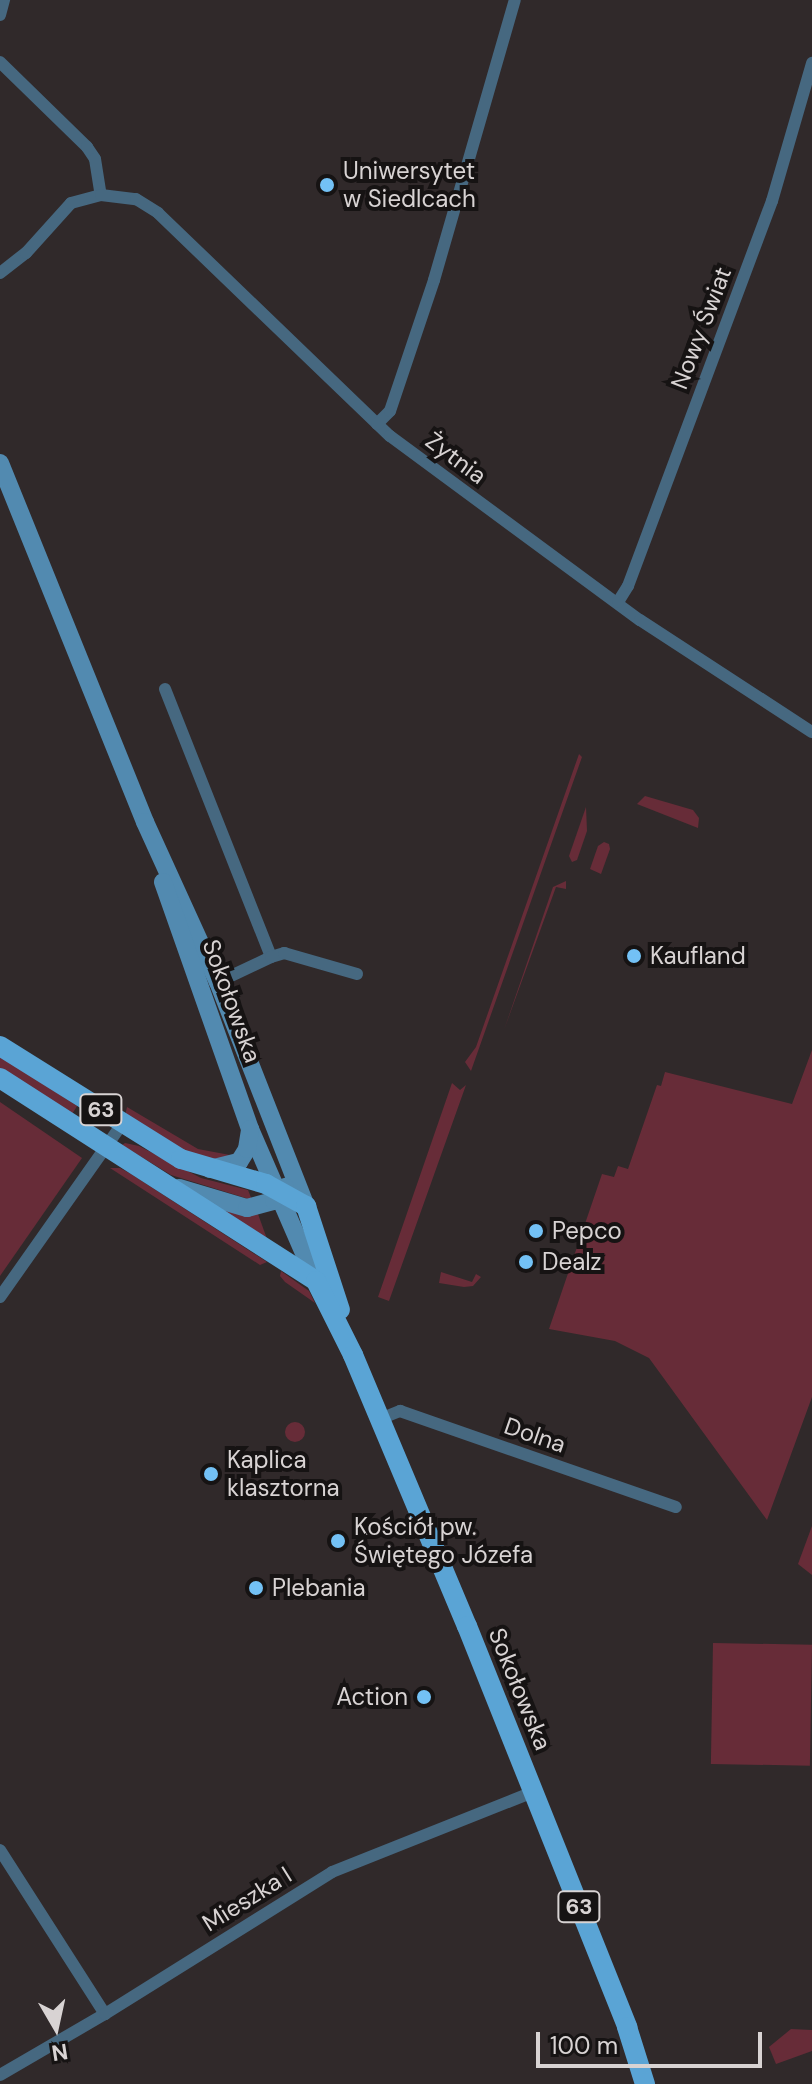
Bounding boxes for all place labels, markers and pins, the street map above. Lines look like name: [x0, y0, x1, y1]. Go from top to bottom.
place label: Uniwersytet w Siedlcach: [343, 157, 476, 213]
marker: Uniwersytet w Siedlcach: [318, 176, 336, 194]
place label: Kaufland: [650, 942, 746, 970]
marker: Kaufland: [625, 947, 643, 965]
place label: Pepco: [552, 1217, 622, 1245]
marker: Pepco: [527, 1222, 545, 1240]
place label: Dealz: [542, 1248, 602, 1276]
marker: Dealz: [517, 1253, 535, 1271]
place label: Kaplica klasztorna: [227, 1446, 340, 1502]
marker: Kaplica klasztorna: [202, 1465, 220, 1483]
place label: Kościół pw. Świętego Józefa: [354, 1513, 533, 1569]
marker: Kościół pw. Świętego Józefa: [329, 1532, 347, 1550]
place label: Plebania: [272, 1574, 366, 1602]
marker: Plebania: [247, 1579, 265, 1597]
place label: Action: [336, 1683, 408, 1711]
marker: Action: [415, 1688, 433, 1706]

